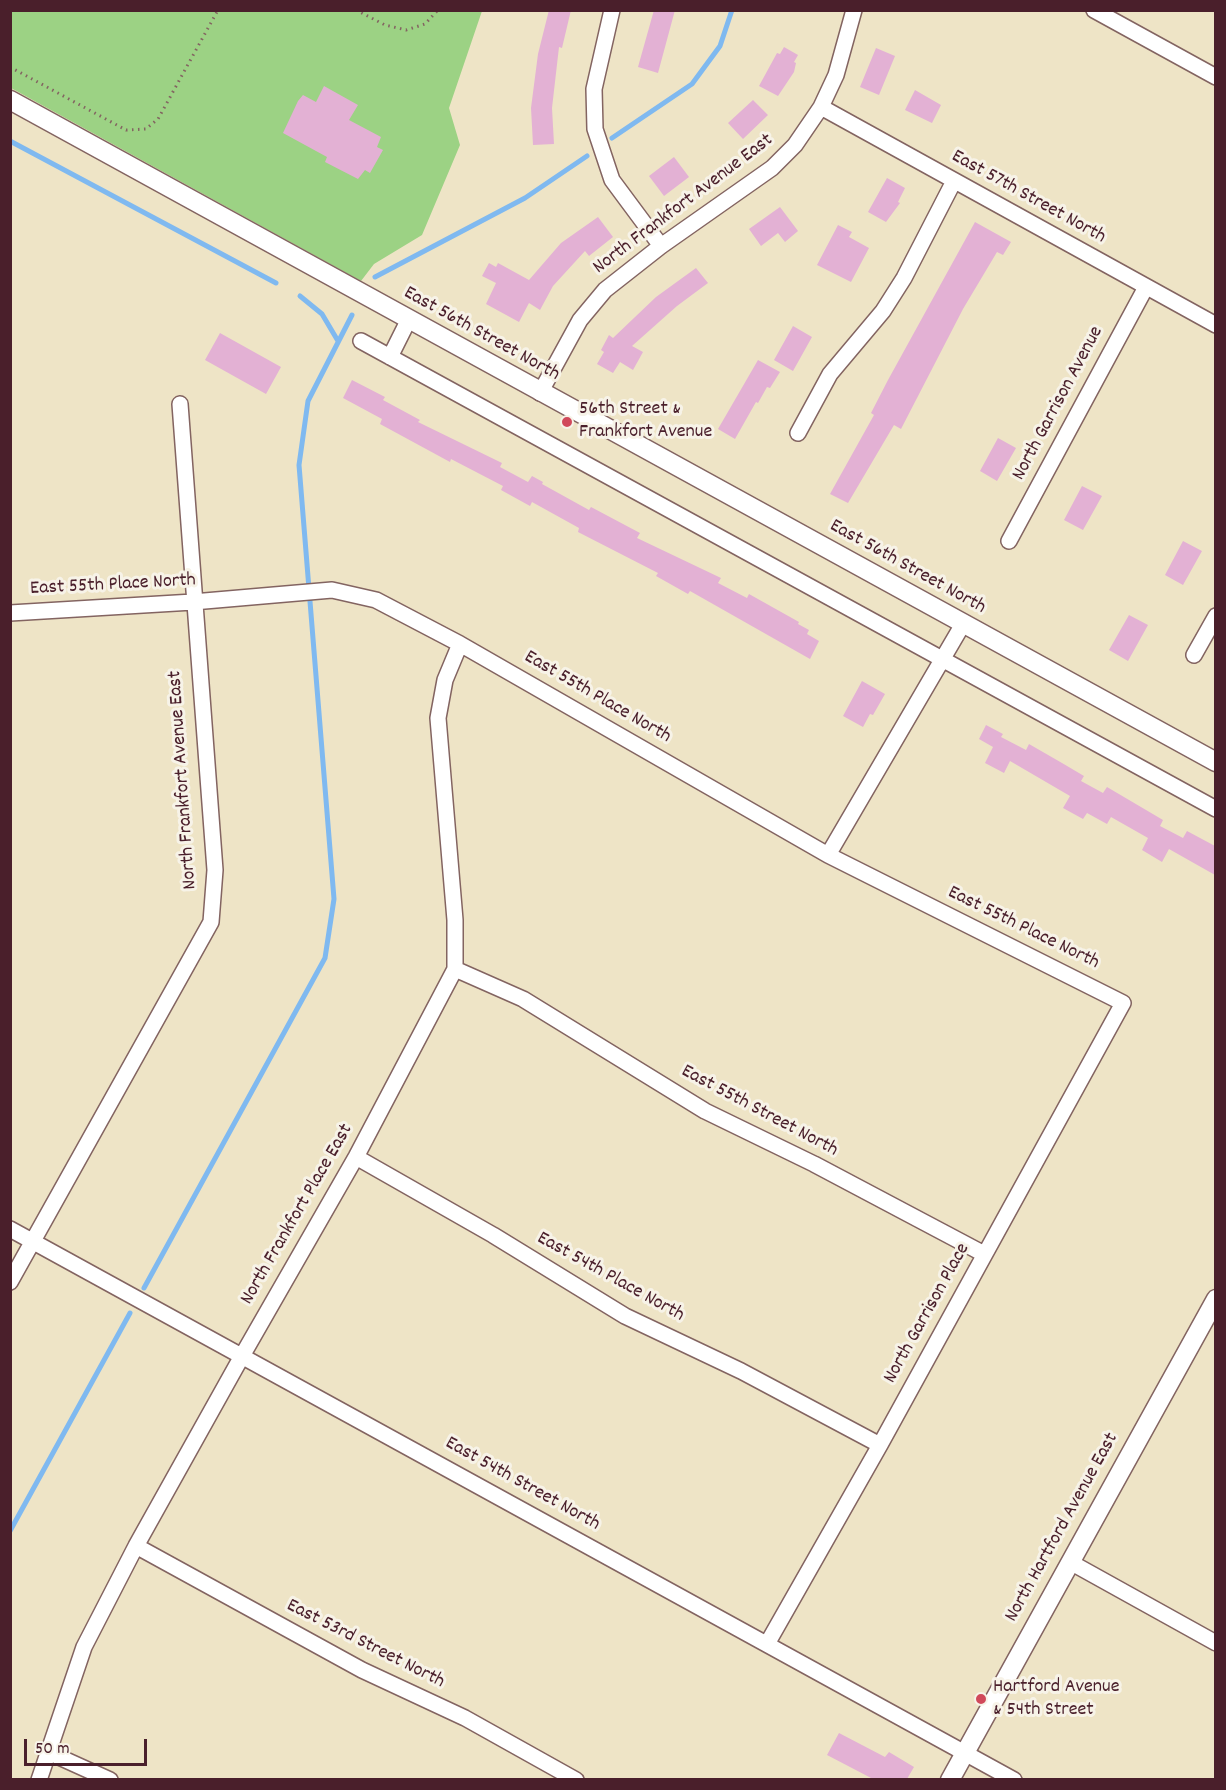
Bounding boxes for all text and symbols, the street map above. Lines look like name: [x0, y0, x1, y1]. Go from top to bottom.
street label: North Frankfort Avenue East: [589, 129, 779, 281]
street label: East 57th Street North: [947, 146, 1109, 250]
street label: East 56th Street North: [399, 282, 563, 388]
street label: North Garrison Avenue: [1008, 323, 1110, 485]
place label: 56th Street & Frankfort Avenue: [579, 398, 712, 445]
marker: 56th Street & Frankfort Avenue: [560, 415, 574, 429]
street label: East 56th Street North: [825, 515, 989, 621]
street label: East 55th Place North: [30, 570, 196, 602]
street label: East 55th Place North: [519, 646, 675, 750]
street label: North Frankfort Avenue East: [164, 670, 204, 890]
street label: East 55th Place North: [943, 882, 1103, 976]
street label: East 55th Street North: [676, 1060, 842, 1164]
street label: North Frankfort Place East: [236, 1120, 360, 1310]
street label: East 54th Place North: [532, 1228, 688, 1328]
street label: North Garrison Place: [880, 1240, 976, 1388]
street label: North Hartford Avenue East: [1001, 1429, 1125, 1627]
street label: East 54th Street North: [440, 1432, 604, 1538]
street label: East 53rd Street North: [282, 1595, 448, 1695]
place label: Hartford Avenue & 54th Street: [993, 1676, 1119, 1723]
marker: Hartford Avenue & 54th Street: [974, 1692, 988, 1706]
scale bar: [27, 1727, 150, 1765]
text: 50 m: [35, 1737, 70, 1762]

